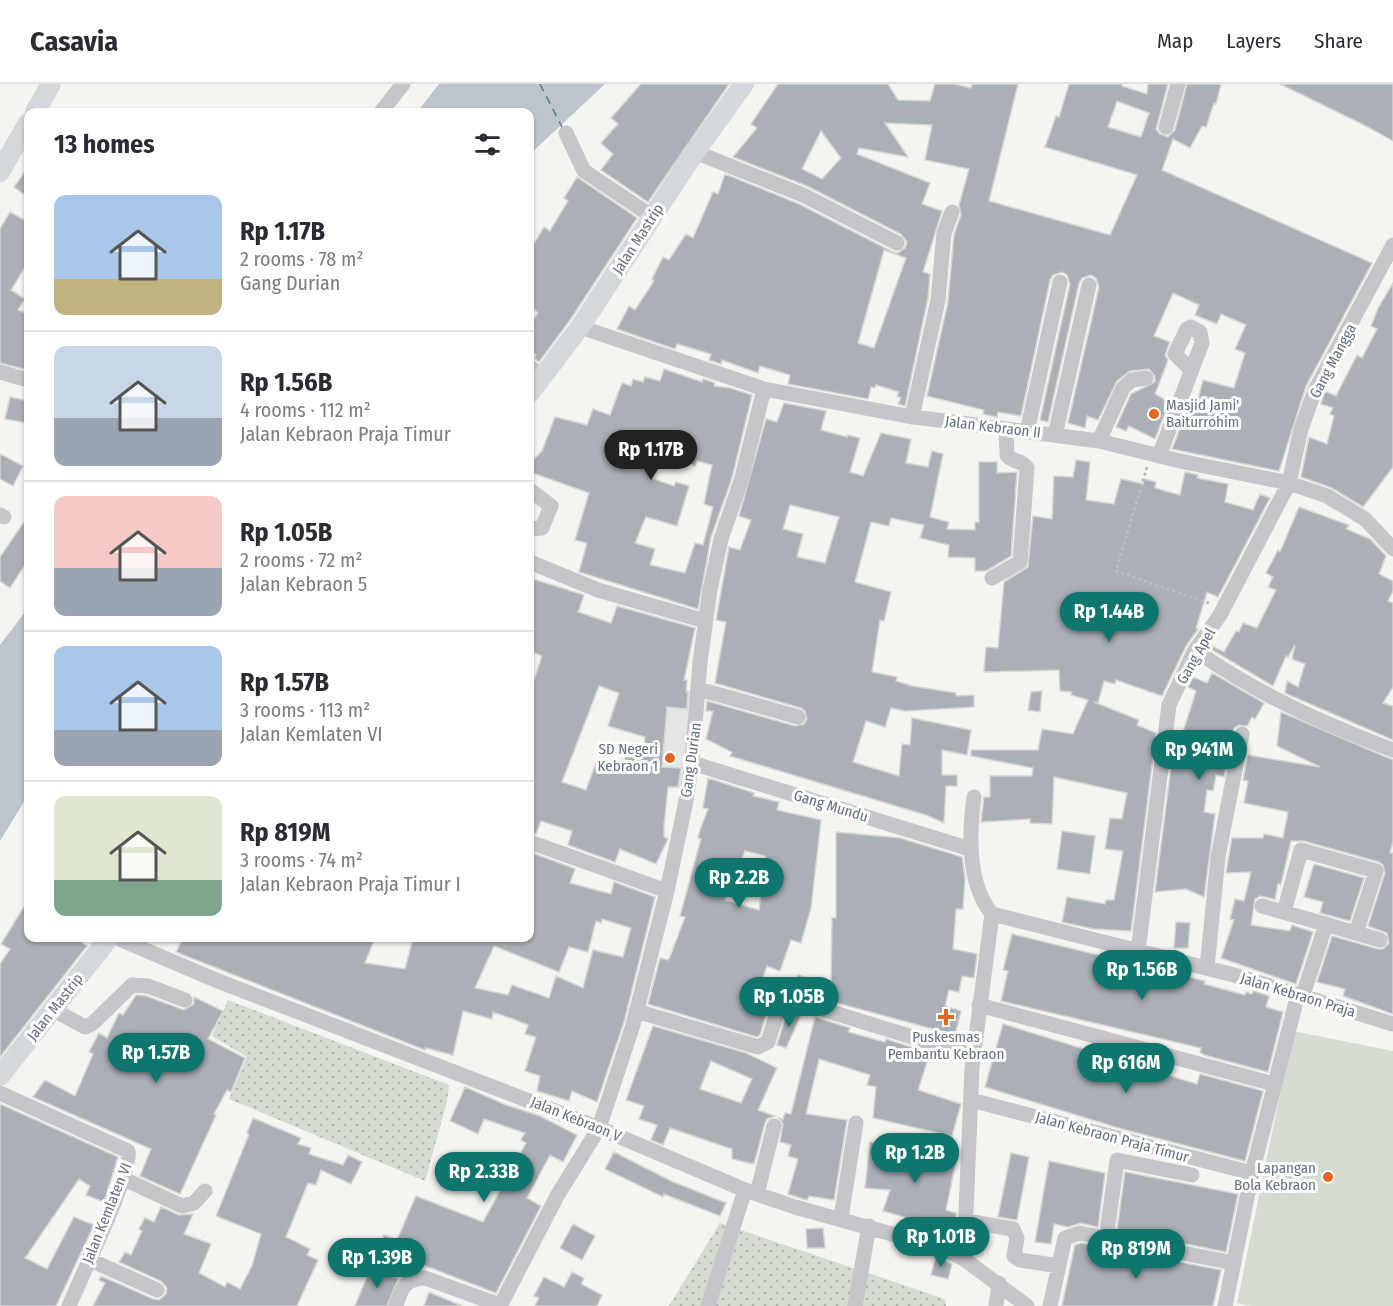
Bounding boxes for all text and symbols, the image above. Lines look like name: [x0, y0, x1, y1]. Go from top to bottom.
text: Casavia: [30, 25, 118, 58]
text: Map: [1157, 28, 1193, 54]
text: Layers: [1226, 28, 1281, 54]
text: Share: [1314, 28, 1363, 54]
icon: filters: [471, 128, 504, 161]
text: 13 homes: [54, 129, 155, 160]
street label: Jalan Mastrip: [609, 200, 667, 278]
text: Rp 1.17B: [240, 216, 325, 247]
icon: home: [102, 219, 174, 291]
text: 2 rooms · 78 m²: [240, 247, 363, 271]
text: Gang Durian: [240, 271, 340, 295]
street label: Gang Mangga: [1306, 321, 1360, 401]
text: Rp 1.56B: [240, 367, 332, 398]
icon: home: [102, 370, 174, 442]
place label: Masjid Jami' Baiturrohim: [1166, 396, 1239, 431]
text: 4 rooms · 112 m²: [240, 398, 371, 422]
marker: Masjid Jami' Baiturrohim: [1147, 407, 1161, 421]
street label: Jalan Kebraon II: [944, 412, 1042, 442]
text: Jalan Kebraon Praja Timur: [240, 422, 451, 446]
pin: Rp 1.17B: [589, 430, 713, 481]
text: Rp 1.17B: [618, 437, 684, 461]
text: Rp 1.05B: [240, 517, 332, 548]
icon: home: [102, 520, 174, 592]
text: 2 rooms · 72 m²: [240, 548, 362, 572]
text: Jalan Kebraon 5: [240, 572, 367, 596]
pin: Rp 1.44B: [1047, 592, 1171, 643]
text: Rp 1.44B: [1074, 599, 1144, 623]
street label: Gang Apel: [1173, 625, 1219, 687]
text: Rp 1.57B: [240, 667, 329, 698]
icon: home: [102, 670, 174, 742]
text: 3 rooms · 113 m²: [240, 698, 370, 722]
street label: Gang Durian: [677, 721, 705, 799]
text: Jalan Kemlaten VI: [240, 722, 383, 746]
pin: Rp 941M: [1144, 730, 1254, 781]
text: Rp 941M: [1165, 737, 1233, 761]
place label: SD Negeri Kebraon 1: [598, 740, 658, 775]
marker: SD Negeri Kebraon 1: [663, 751, 677, 765]
street label: Gang Mundu: [792, 786, 870, 826]
text: Rp 819M: [240, 817, 330, 848]
icon: home: [102, 820, 174, 892]
text: 3 rooms · 74 m²: [240, 848, 363, 872]
pin: Rp 2.2B: [684, 858, 794, 909]
text: Rp 2.2B: [709, 865, 769, 889]
text: Jalan Kebraon Praja Timur I: [240, 872, 461, 896]
pin: Rp 1.56B: [1080, 950, 1204, 1001]
text: Rp 1.56B: [1107, 957, 1177, 981]
street label: Jalan Kebraon Praja: [1238, 969, 1358, 1021]
street label: Jalan Mastrip: [23, 970, 87, 1044]
pin: Rp 1.05B: [727, 977, 851, 1028]
text: Rp 1.05B: [754, 984, 824, 1008]
marker: Puskesmas Pembantu Kebraon: [937, 1008, 955, 1026]
place label: Puskesmas Pembantu Kebraon: [888, 1028, 1004, 1063]
pin: Rp 1.57B: [94, 1033, 218, 1084]
text: Rp 1.57B: [122, 1040, 190, 1064]
pin: Rp 616M: [1071, 1043, 1181, 1094]
text: Rp 616M: [1091, 1050, 1161, 1074]
street label: Jalan Kebraon V: [528, 1093, 624, 1145]
street label: Jalan Kebraon Praja Timur: [1033, 1108, 1191, 1166]
pin: Rp 1.2B: [860, 1133, 970, 1184]
text: Rp 1.2B: [885, 1140, 945, 1164]
pin: Rp 2.33B: [422, 1152, 546, 1203]
text: Rp 2.33B: [449, 1159, 519, 1183]
place label: Lapangan Bola Kebraon: [1234, 1159, 1316, 1194]
street label: Jalan Kemlaten VI: [79, 1160, 135, 1266]
marker: Lapangan Bola Kebraon: [1321, 1170, 1335, 1184]
pin: Rp 1.01B: [879, 1217, 1003, 1268]
text: Rp 1.01B: [906, 1224, 976, 1248]
pin: Rp 819M: [1081, 1229, 1191, 1280]
text: Rp 819M: [1101, 1236, 1171, 1260]
pin: Rp 1.39B: [315, 1238, 439, 1289]
text: Rp 1.39B: [342, 1245, 412, 1269]

